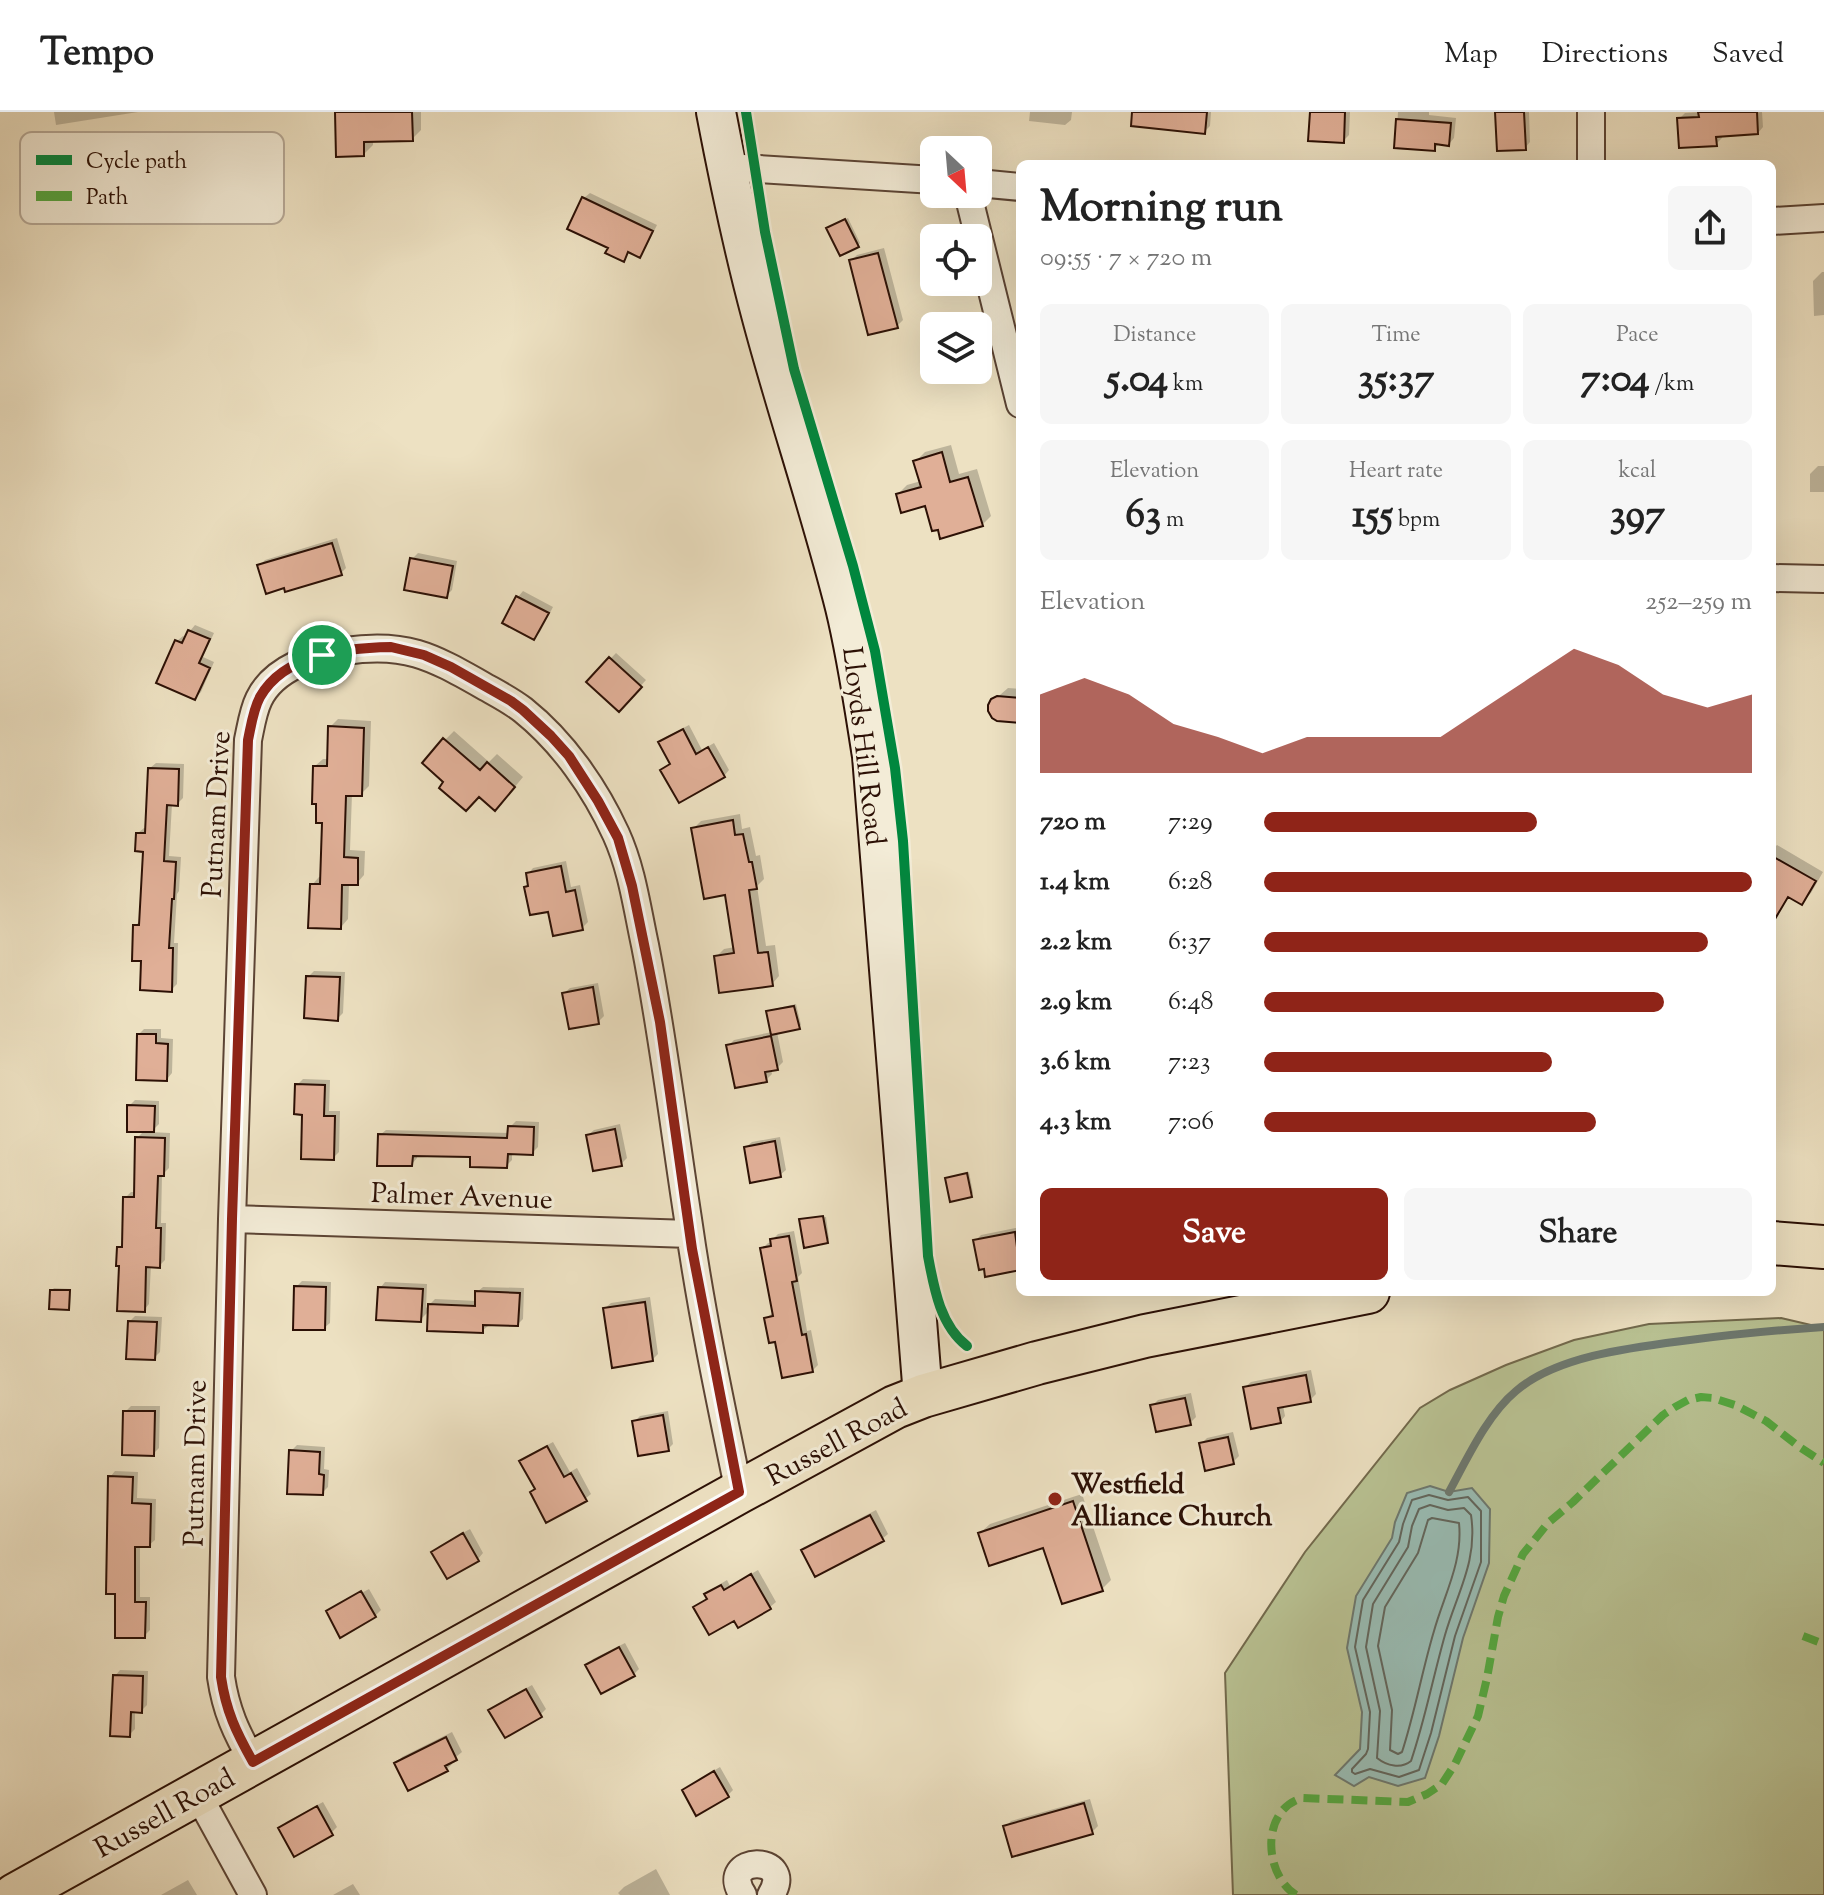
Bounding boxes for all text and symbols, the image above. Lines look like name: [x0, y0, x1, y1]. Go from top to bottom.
text: Tempo: [40, 28, 154, 82]
text: Map: [1444, 35, 1498, 75]
text: Directions: [1542, 35, 1668, 75]
text: Saved: [1712, 35, 1784, 75]
legend: [20, 132, 284, 224]
north arrow: [920, 136, 992, 208]
map controls: [920, 136, 992, 384]
text: Cycle path: [86, 147, 187, 179]
text: Morning run: [1040, 178, 1283, 241]
text: Path: [86, 183, 129, 215]
button: share: [1668, 186, 1752, 270]
button: locate: [920, 224, 992, 296]
text: 09:55 · 7 × 720 m: [1040, 240, 1212, 277]
button: layers: [920, 312, 992, 384]
text: Distance: [1113, 320, 1196, 352]
text: Time: [1372, 320, 1420, 352]
text: Pace: [1616, 320, 1658, 352]
text: 5.04: [1106, 352, 1168, 409]
text: 35:37: [1358, 352, 1434, 409]
text: 7:04: [1580, 352, 1650, 409]
text: km: [1168, 369, 1203, 401]
text: /km: [1650, 369, 1694, 401]
text: Elevation: [1110, 456, 1199, 488]
text: Heart rate: [1349, 456, 1443, 488]
text: kcal: [1618, 456, 1656, 488]
text: 63: [1125, 488, 1161, 545]
text: 155: [1352, 488, 1393, 545]
text: 397: [1610, 488, 1665, 545]
text: m: [1161, 505, 1184, 537]
text: bpm: [1393, 505, 1440, 537]
text: Elevation: [1040, 584, 1145, 621]
text: 252–259 m: [1645, 584, 1752, 621]
pin: [288, 621, 356, 689]
icon: arrive: [300, 633, 344, 677]
street label: Lloyds Hill Road: [830, 645, 894, 848]
street label: Putnam Drive: [194, 730, 242, 899]
text: 720 m: [1040, 804, 1106, 841]
text: 7:29: [1168, 804, 1213, 841]
text: 1.4 km: [1040, 864, 1110, 901]
text: 6:28: [1168, 864, 1213, 901]
text: 2.2 km: [1040, 924, 1112, 961]
text: 6:37: [1168, 924, 1211, 961]
text: 2.9 km: [1040, 984, 1112, 1021]
text: 6:48: [1168, 984, 1214, 1021]
text: 3.6 km: [1040, 1044, 1111, 1081]
text: 7:23: [1168, 1044, 1210, 1081]
text: 4.3 km: [1040, 1104, 1111, 1141]
text: 7:06: [1168, 1104, 1214, 1141]
street label: Palmer Avenue: [370, 1175, 554, 1221]
button: Save: [1040, 1188, 1388, 1280]
button: Share: [1404, 1188, 1752, 1280]
street label: Putnam Drive: [176, 1379, 218, 1547]
street label: Russell Road: [760, 1390, 915, 1498]
place label: Westfield Alliance Church: [1071, 1466, 1273, 1538]
marker: Westfield Alliance Church: [1046, 1490, 1064, 1508]
street label: Russell Road: [88, 1760, 243, 1870]

